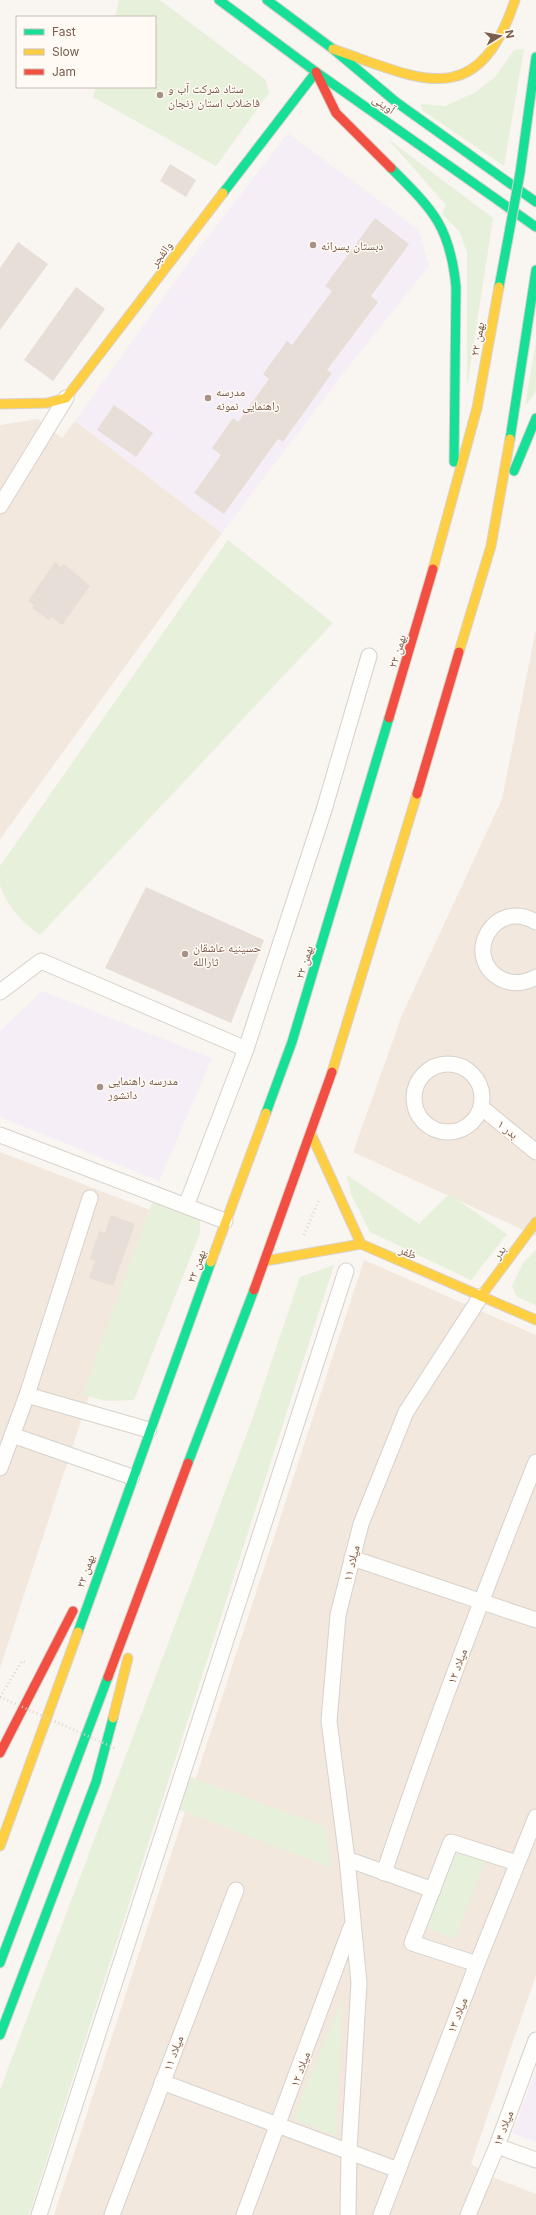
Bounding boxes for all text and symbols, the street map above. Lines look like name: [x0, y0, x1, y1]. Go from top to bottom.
legend: [16, 16, 156, 88]
north arrow: [480, 16, 520, 56]
text: Fast: [52, 24, 76, 39]
text: N: [502, 29, 517, 40]
text: Slow: [52, 44, 80, 59]
text: Jam: [52, 64, 76, 79]
place label: ستاد شرکت آب و فاضلاب استان زنجان: [168, 81, 260, 110]
marker: ستاد شرکت آب و فاضلاب استان زنجان: [155, 90, 165, 100]
street label: آوینی: [370, 91, 399, 118]
street label: والفجر: [146, 238, 176, 271]
place label: دبستان پسرانه: [321, 238, 384, 253]
marker: دبستان پسرانه: [308, 240, 318, 250]
street label: ۲۲ بهمن: [467, 321, 488, 357]
place label: مدرسه راهنمایی نمونه: [216, 384, 280, 413]
marker: مدرسه راهنمایی نمونه: [203, 393, 213, 403]
street label: ۲۲ بهمن: [385, 633, 410, 670]
place label: حسینیه عاشقان ثارالله: [193, 940, 262, 969]
street label: ۲۲ بهمن: [292, 944, 317, 981]
marker: حسینیه عاشقان ثارالله: [180, 949, 190, 959]
place label: مدرسه راهنمایی دانشور: [107, 1073, 178, 1102]
marker: مدرسه راهنمایی دانشور: [95, 1082, 105, 1092]
street label: بدر ۱: [494, 1116, 521, 1142]
street label: ظفر: [396, 1241, 419, 1262]
street label: بدر: [488, 1242, 509, 1263]
street label: ۲۲ بهمن: [183, 1247, 209, 1285]
street label: میلاد ۱۱: [339, 1544, 363, 1582]
street label: ۲۲ بهمن: [72, 1552, 98, 1590]
street label: میلاد ۱۲: [444, 1646, 470, 1686]
street label: میلاد ۱۳: [444, 1995, 471, 2035]
street label: میلاد ۱۱: [160, 2033, 187, 2073]
street label: میلاد ۱۲: [287, 2049, 313, 2089]
street label: میلاد ۱۴: [490, 2108, 517, 2148]

